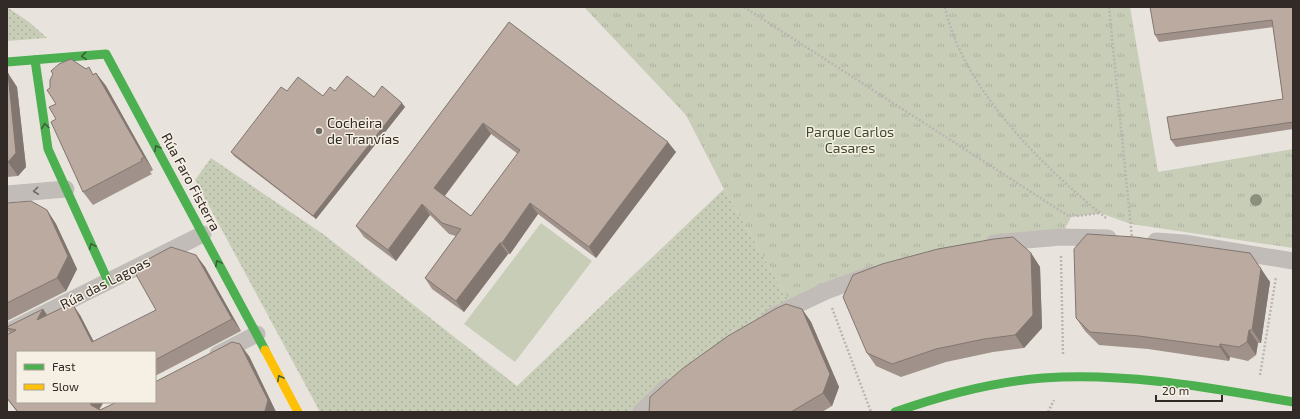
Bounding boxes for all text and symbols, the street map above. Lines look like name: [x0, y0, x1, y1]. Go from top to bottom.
one-way arrow: [81, 51, 87, 60]
place label: Cocheira de Tranvías: [327, 114, 399, 147]
one-way arrow: [41, 123, 50, 129]
park label: Parque Carlos Casares: [806, 123, 894, 156]
marker: Cocheira de Tranvías: [314, 126, 324, 136]
street label: Rúa Faro Fisterra: [158, 130, 224, 234]
one-way arrow: [154, 145, 162, 153]
one-way arrow: [33, 187, 40, 196]
one-way arrow: [89, 243, 97, 250]
street label: Rúa das Lagoas: [57, 253, 153, 313]
one-way arrow: [216, 260, 223, 267]
legend: [16, 351, 156, 403]
text: Fast: [52, 359, 76, 373]
one-way arrow: [277, 374, 285, 382]
scale bar: [1156, 377, 1222, 403]
text: Slow: [52, 379, 79, 393]
text: 20 m: [1162, 383, 1189, 397]

